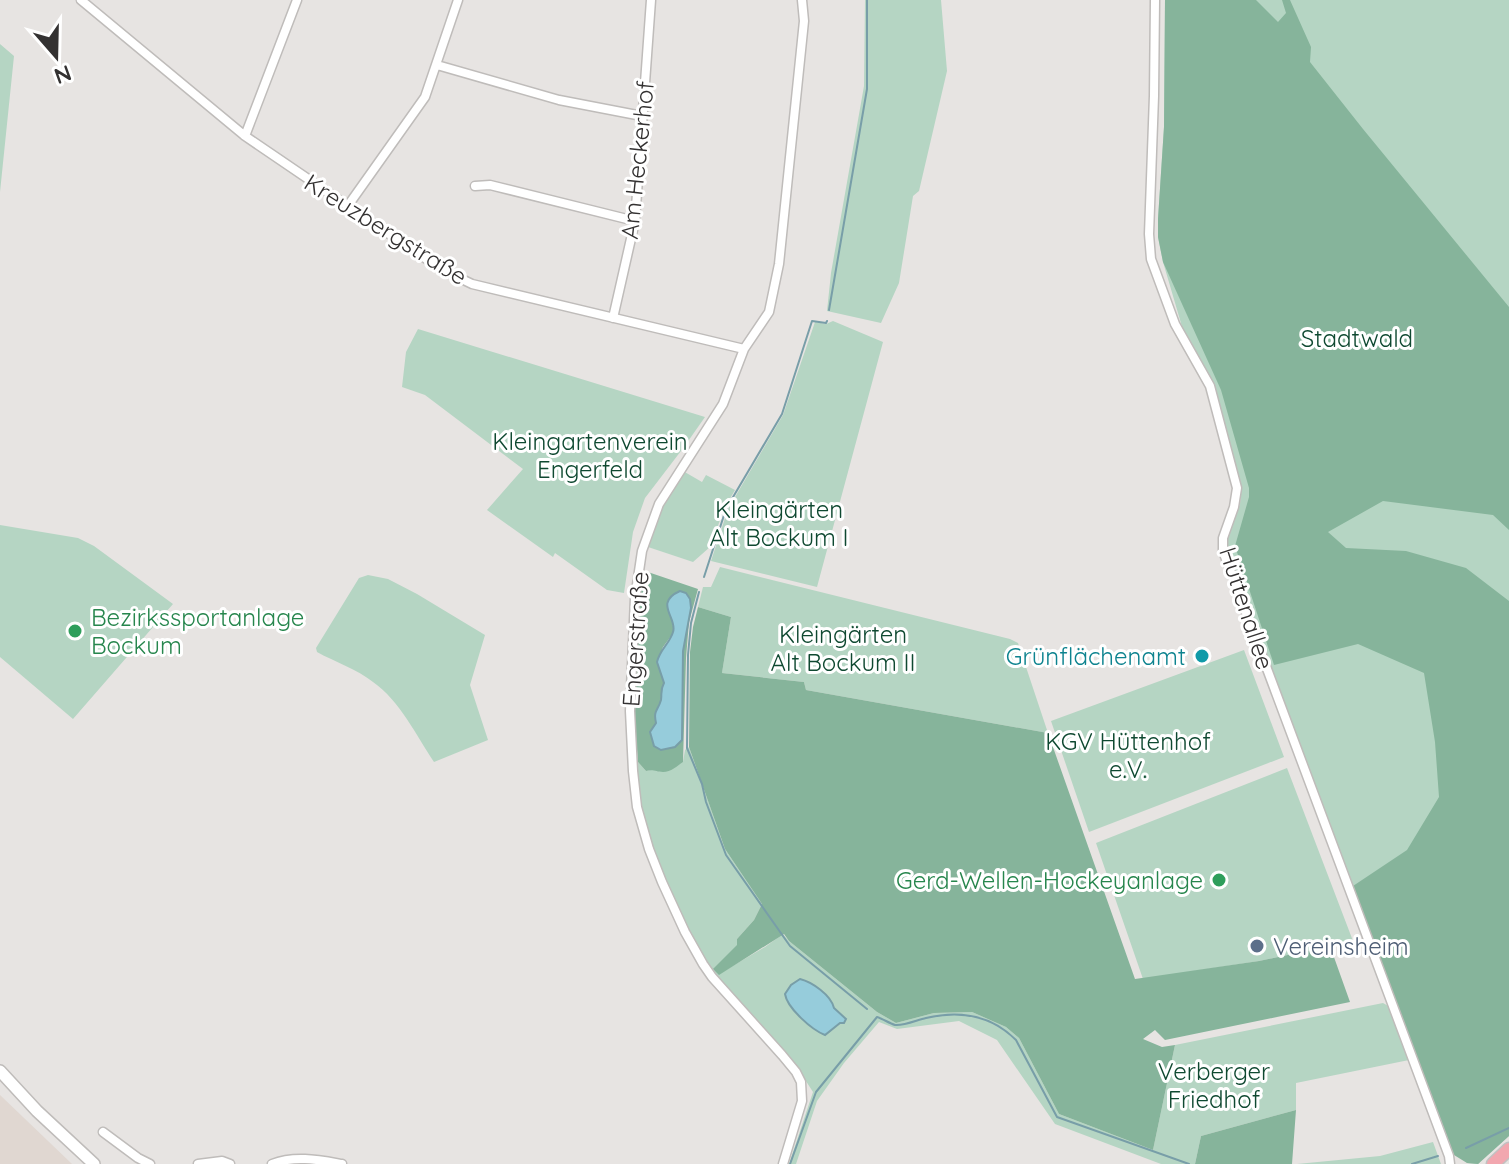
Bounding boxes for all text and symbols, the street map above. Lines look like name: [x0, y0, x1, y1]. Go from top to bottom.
north arrow: [16, 16, 96, 96]
text: N: [50, 59, 75, 91]
street label: Am Heckerhof: [614, 79, 660, 241]
street label: Kreuzbergstraße: [299, 167, 473, 291]
park label: Stadtwald: [1301, 323, 1413, 353]
park label: Kleingartenverein Engerfeld: [492, 426, 688, 484]
park label: Kleingärten Alt Bockum I: [709, 494, 849, 552]
street label: Hüttenallee: [1213, 543, 1281, 673]
street label: Engerstraße: [615, 570, 655, 708]
place label: Bezirkssportanlage Bockum: [91, 602, 304, 660]
park label: Kleingärten Alt Bockum II: [770, 619, 916, 677]
marker: Bezirkssportanlage Bockum: [66, 622, 84, 640]
place label: Grünflächenamt: [1006, 641, 1186, 671]
marker: Grünflächenamt: [1193, 647, 1211, 665]
park label: KGV Hüttenhof e.V.: [1045, 726, 1211, 784]
place label: Gerd-Wellen-Hockeyanlage: [896, 865, 1203, 895]
marker: Gerd-Wellen-Hockeyanlage: [1210, 871, 1228, 889]
place label: Vereinsheim: [1273, 931, 1409, 961]
marker: Vereinsheim: [1248, 937, 1266, 955]
park label: Verberger Friedhof: [1158, 1056, 1270, 1114]

